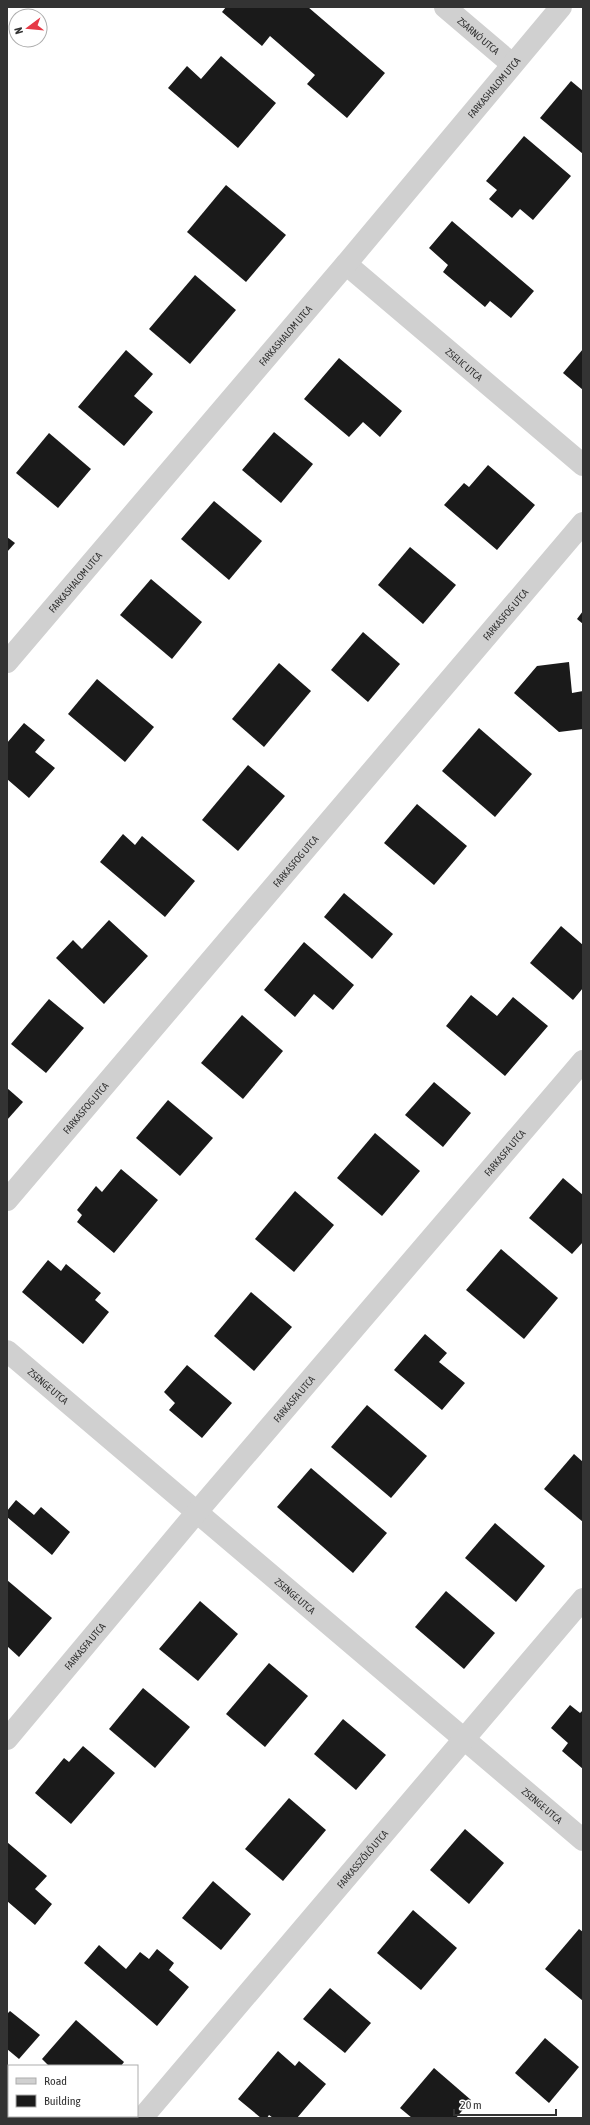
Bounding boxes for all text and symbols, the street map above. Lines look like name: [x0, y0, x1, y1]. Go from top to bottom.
north arrow: [8, 8, 48, 48]
street label: ZSARNÓ UTCA: [455, 15, 501, 57]
text: N: [12, 26, 25, 36]
street label: FARKASHALOM UTCA: [466, 55, 523, 120]
street label: FARKASHALOM UTCA: [257, 303, 314, 368]
street label: ZSELIC UTCA: [443, 346, 485, 383]
street label: FARKASHALOM UTCA: [47, 550, 104, 615]
street label: FARKASFOG UTCA: [481, 587, 531, 643]
street label: FARKASFOG UTCA: [271, 833, 321, 889]
street label: FARKASFOG UTCA: [61, 1080, 111, 1136]
street label: FARKASFA UTCA: [482, 1128, 528, 1178]
street label: ZSENGE UTCA: [25, 1366, 70, 1407]
street label: FARKASFA UTCA: [271, 1374, 317, 1424]
street label: ZSENGE UTCA: [272, 1576, 317, 1616]
street label: FARKASFA UTCA: [62, 1621, 108, 1672]
street label: ZSENGE UTCA: [519, 1786, 564, 1826]
street label: FARKASSZŐLŐ UTCA: [335, 1828, 390, 1890]
legend: [8, 2065, 138, 2117]
text: Road: [44, 2074, 67, 2088]
scale bar: [454, 2091, 556, 2117]
text: Building: [44, 2094, 82, 2108]
text: 20 m: [460, 2098, 482, 2112]

